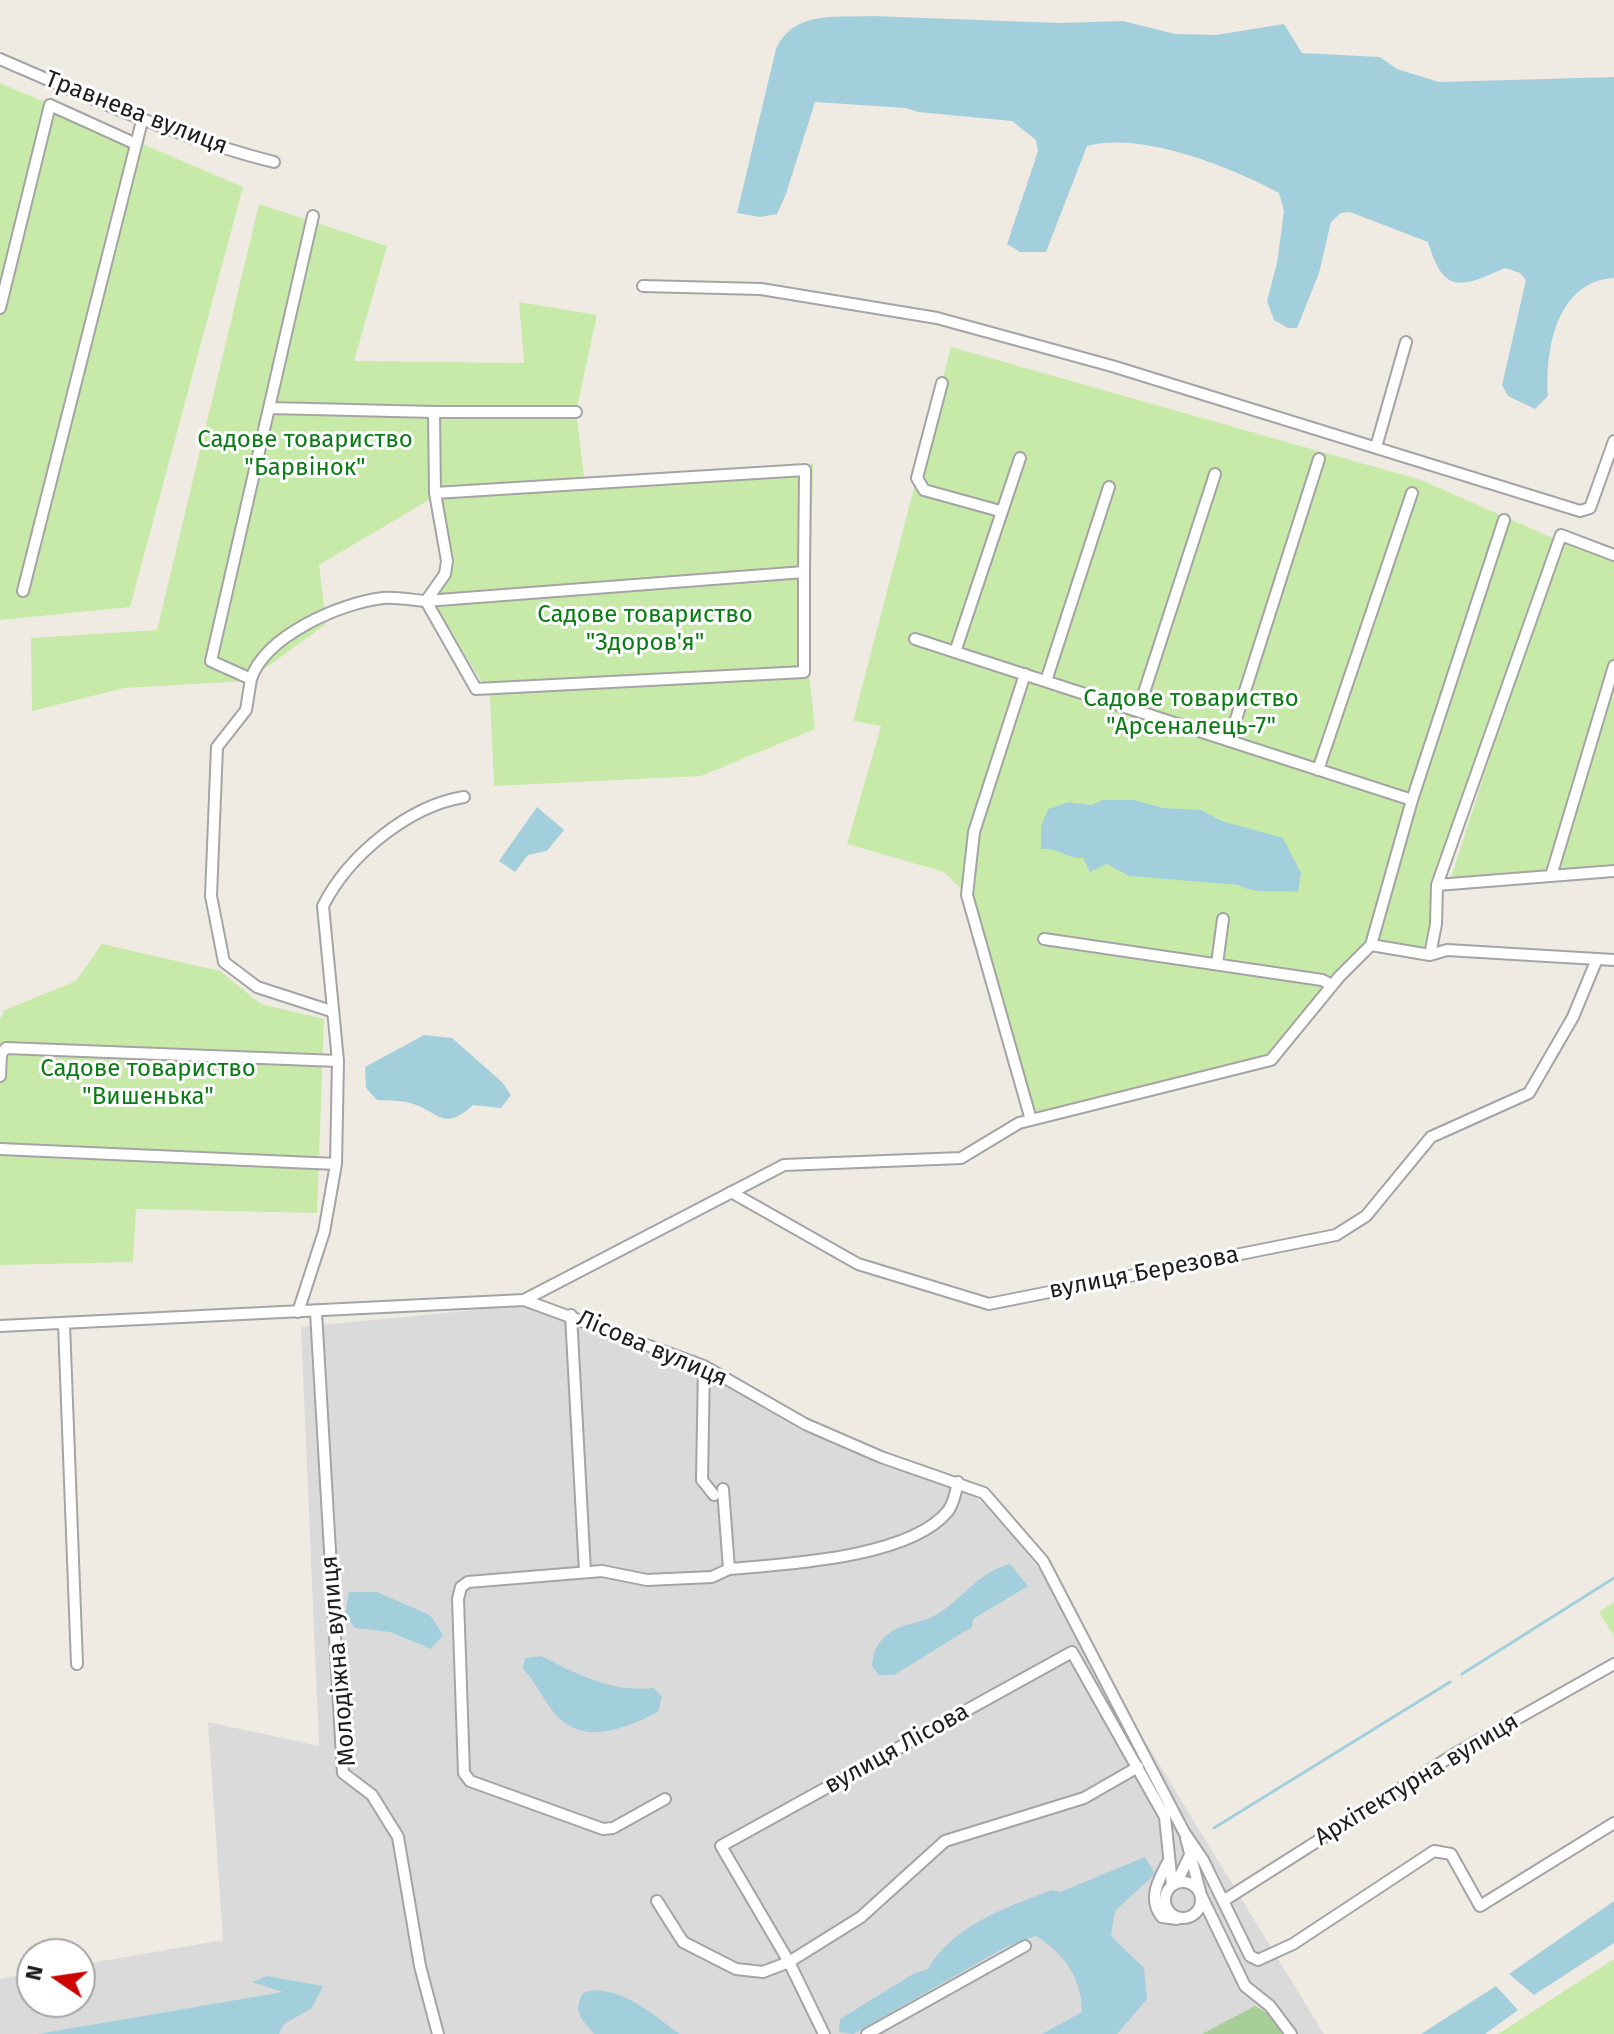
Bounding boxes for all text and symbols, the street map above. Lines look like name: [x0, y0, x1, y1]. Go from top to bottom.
street label: Травнева вулиця: [41, 65, 231, 161]
park label: Садове товариство "Барвінок": [197, 426, 413, 482]
park label: Садове товариство "Здоров'я": [537, 601, 753, 657]
park label: Садове товариство "Арсеналець-7": [1083, 685, 1299, 741]
park label: Садове товариство "Вишенька": [40, 1055, 256, 1111]
street label: вулиця Березова: [1047, 1240, 1241, 1306]
street label: Лісова вулиця: [572, 1304, 732, 1394]
street label: Молодіжна вулиця: [315, 1554, 363, 1768]
street label: вулиця Лісова: [820, 1697, 974, 1801]
street label: Архітектурна вулиця: [1310, 1708, 1524, 1852]
north arrow: [16, 1938, 96, 2018]
text: N: [19, 1963, 49, 1983]

